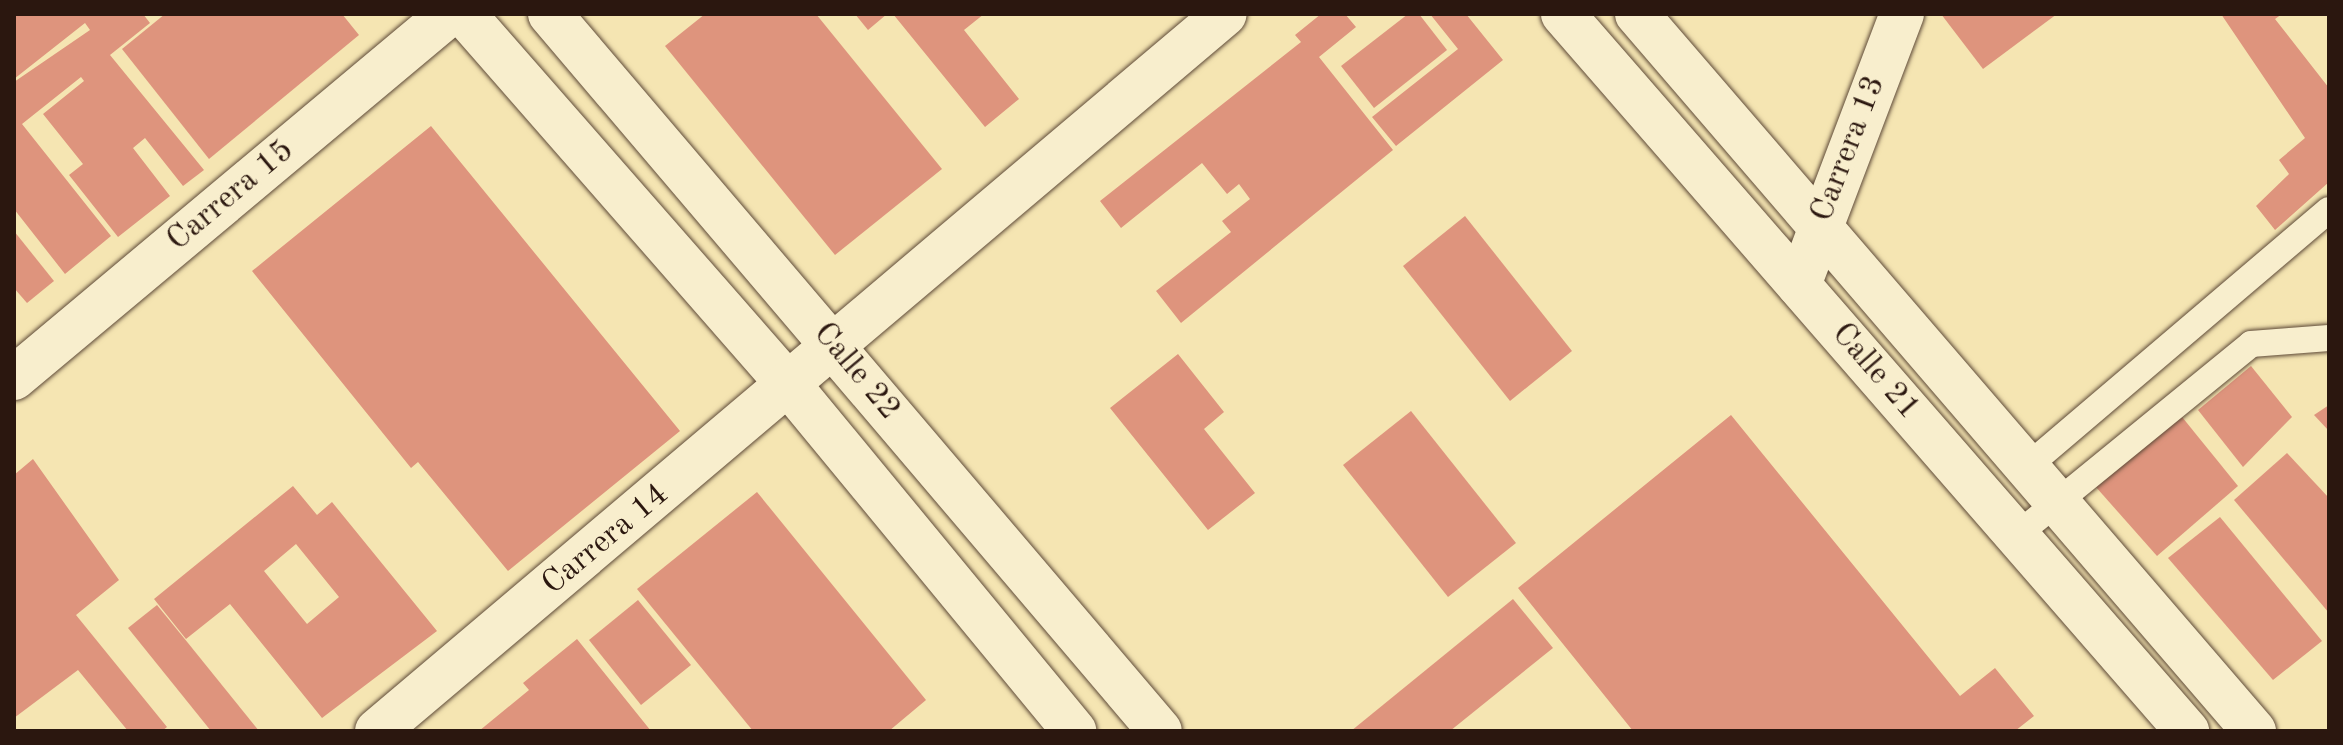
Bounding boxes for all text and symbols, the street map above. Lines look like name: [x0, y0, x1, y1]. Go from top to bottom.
street label: Carrera 13: [1804, 71, 1894, 227]
street label: Carrera 15: [160, 132, 302, 260]
street label: Calle 22: [804, 315, 908, 429]
street label: Calle 21: [1823, 316, 1927, 428]
street label: Carrera 14: [535, 476, 677, 604]

